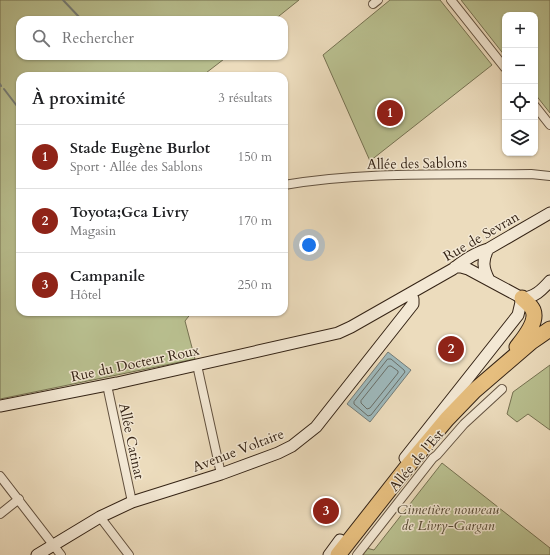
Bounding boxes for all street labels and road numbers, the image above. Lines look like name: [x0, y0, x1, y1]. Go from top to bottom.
street label: Allée des Sablons: [367, 153, 468, 174]
street label: Rue de Sevran: [440, 207, 523, 266]
street label: Rue du Docteur Roux: [69, 341, 201, 386]
street label: Allée Catinat: [114, 401, 149, 481]
street label: Avenue Voltaire: [190, 424, 287, 477]
street label: Allée de l'Est: [385, 425, 448, 495]

